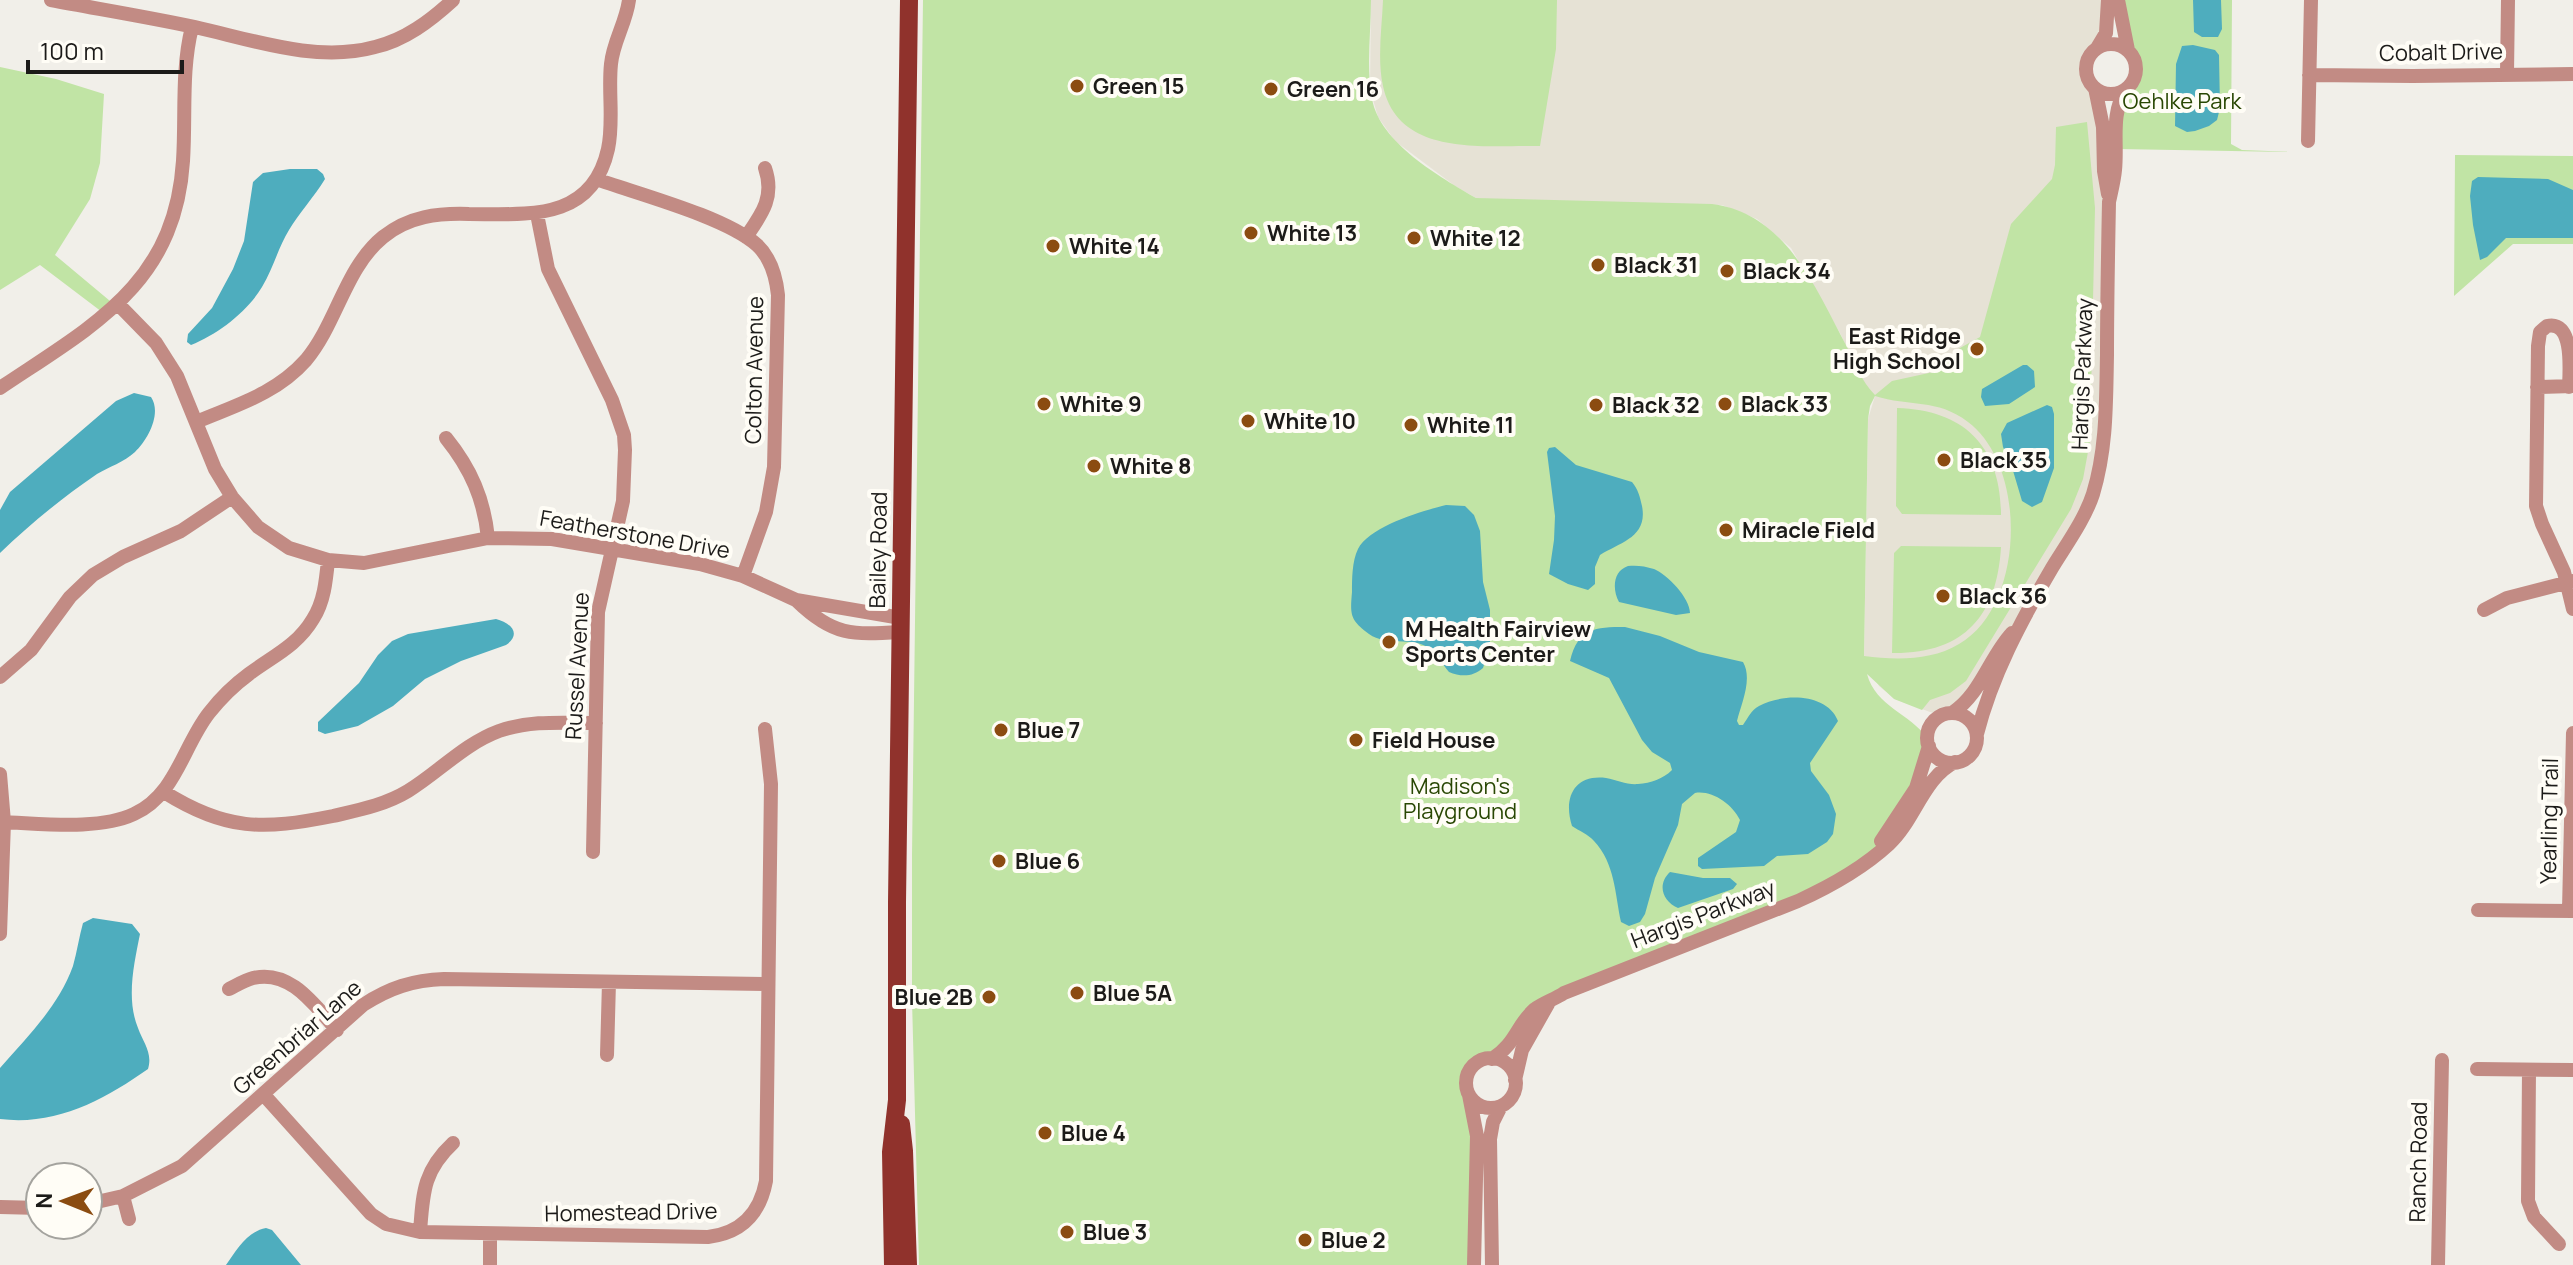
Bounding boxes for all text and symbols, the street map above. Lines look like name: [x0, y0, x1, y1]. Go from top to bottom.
scale bar: [28, 24, 182, 74]
text: 100 m: [40, 34, 104, 67]
street label: Cobalt Drive: [2379, 36, 2503, 68]
place label: Green 15: [1093, 71, 1185, 101]
place label: Green 16: [1287, 74, 1379, 104]
marker: Green 15: [1068, 77, 1086, 95]
marker: Green 16: [1262, 80, 1280, 98]
park label: Oehlke Park: [2123, 86, 2242, 116]
place label: White 13: [1267, 218, 1357, 248]
place label: White 12: [1430, 223, 1521, 253]
marker: White 13: [1242, 224, 1260, 242]
marker: White 12: [1405, 229, 1423, 247]
place label: White 14: [1069, 231, 1160, 261]
marker: White 14: [1044, 237, 1062, 255]
place label: Black 31: [1614, 250, 1698, 280]
marker: Black 31: [1589, 256, 1607, 274]
place label: Black 34: [1743, 256, 1831, 286]
marker: Black 34: [1718, 262, 1736, 280]
street label: Colton Avenue: [738, 296, 770, 444]
street label: Hargis Parkway: [2064, 297, 2100, 451]
place label: East Ridge High School: [1833, 321, 1961, 376]
marker: East Ridge High School: [1968, 340, 1986, 358]
place label: White 9: [1060, 389, 1142, 419]
place label: Black 33: [1741, 389, 1828, 419]
place label: Black 32: [1612, 390, 1700, 420]
marker: White 9: [1035, 395, 1053, 413]
marker: Black 33: [1716, 395, 1734, 413]
marker: Black 32: [1587, 396, 1605, 414]
place label: White 10: [1264, 406, 1356, 436]
place label: White 11: [1427, 410, 1514, 440]
marker: White 10: [1239, 412, 1257, 430]
marker: White 11: [1402, 416, 1420, 434]
place label: Black 35: [1960, 445, 2047, 475]
place label: White 8: [1110, 451, 1191, 481]
marker: Black 35: [1935, 451, 1953, 469]
marker: White 8: [1085, 457, 1103, 475]
street label: Bailey Road: [862, 491, 894, 609]
street label: Featherstone Drive: [538, 503, 733, 566]
place label: Miracle Field: [1742, 515, 1875, 545]
marker: Miracle Field: [1717, 521, 1735, 539]
place label: Black 36: [1959, 581, 2047, 611]
marker: Black 36: [1934, 587, 1952, 605]
street label: Russel Avenue: [558, 591, 596, 741]
place label: M Health Fairview Sports Center: [1405, 614, 1591, 669]
marker: M Health Fairview Sports Center: [1380, 633, 1398, 651]
place label: Blue 7: [1017, 715, 1080, 745]
marker: Blue 7: [992, 721, 1010, 739]
place label: Field House: [1372, 725, 1495, 755]
marker: Field House: [1347, 731, 1365, 749]
street label: Yearling Trail: [2533, 758, 2565, 884]
park label: Madison's Playground: [1403, 771, 1517, 826]
place label: Blue 6: [1015, 846, 1080, 876]
marker: Blue 6: [990, 852, 1008, 870]
street label: Hargis Parkway: [1627, 873, 1780, 955]
street label: Greenbriar Lane: [226, 973, 368, 1101]
place label: Blue 5A: [1093, 978, 1172, 1008]
place label: Blue 2B: [895, 982, 973, 1012]
marker: Blue 5A: [1068, 984, 1086, 1002]
marker: Blue 2B: [980, 988, 998, 1006]
street label: Ranch Road: [2402, 1101, 2434, 1223]
place label: Blue 4: [1061, 1118, 1126, 1148]
marker: Blue 4: [1036, 1124, 1054, 1142]
north arrow: [24, 1161, 104, 1241]
text: N: [29, 1192, 59, 1209]
street label: Homestead Drive: [544, 1195, 718, 1229]
place label: Blue 3: [1083, 1217, 1147, 1247]
marker: Blue 3: [1058, 1223, 1076, 1241]
place label: Blue 2: [1321, 1225, 1386, 1255]
marker: Blue 2: [1296, 1231, 1314, 1249]

